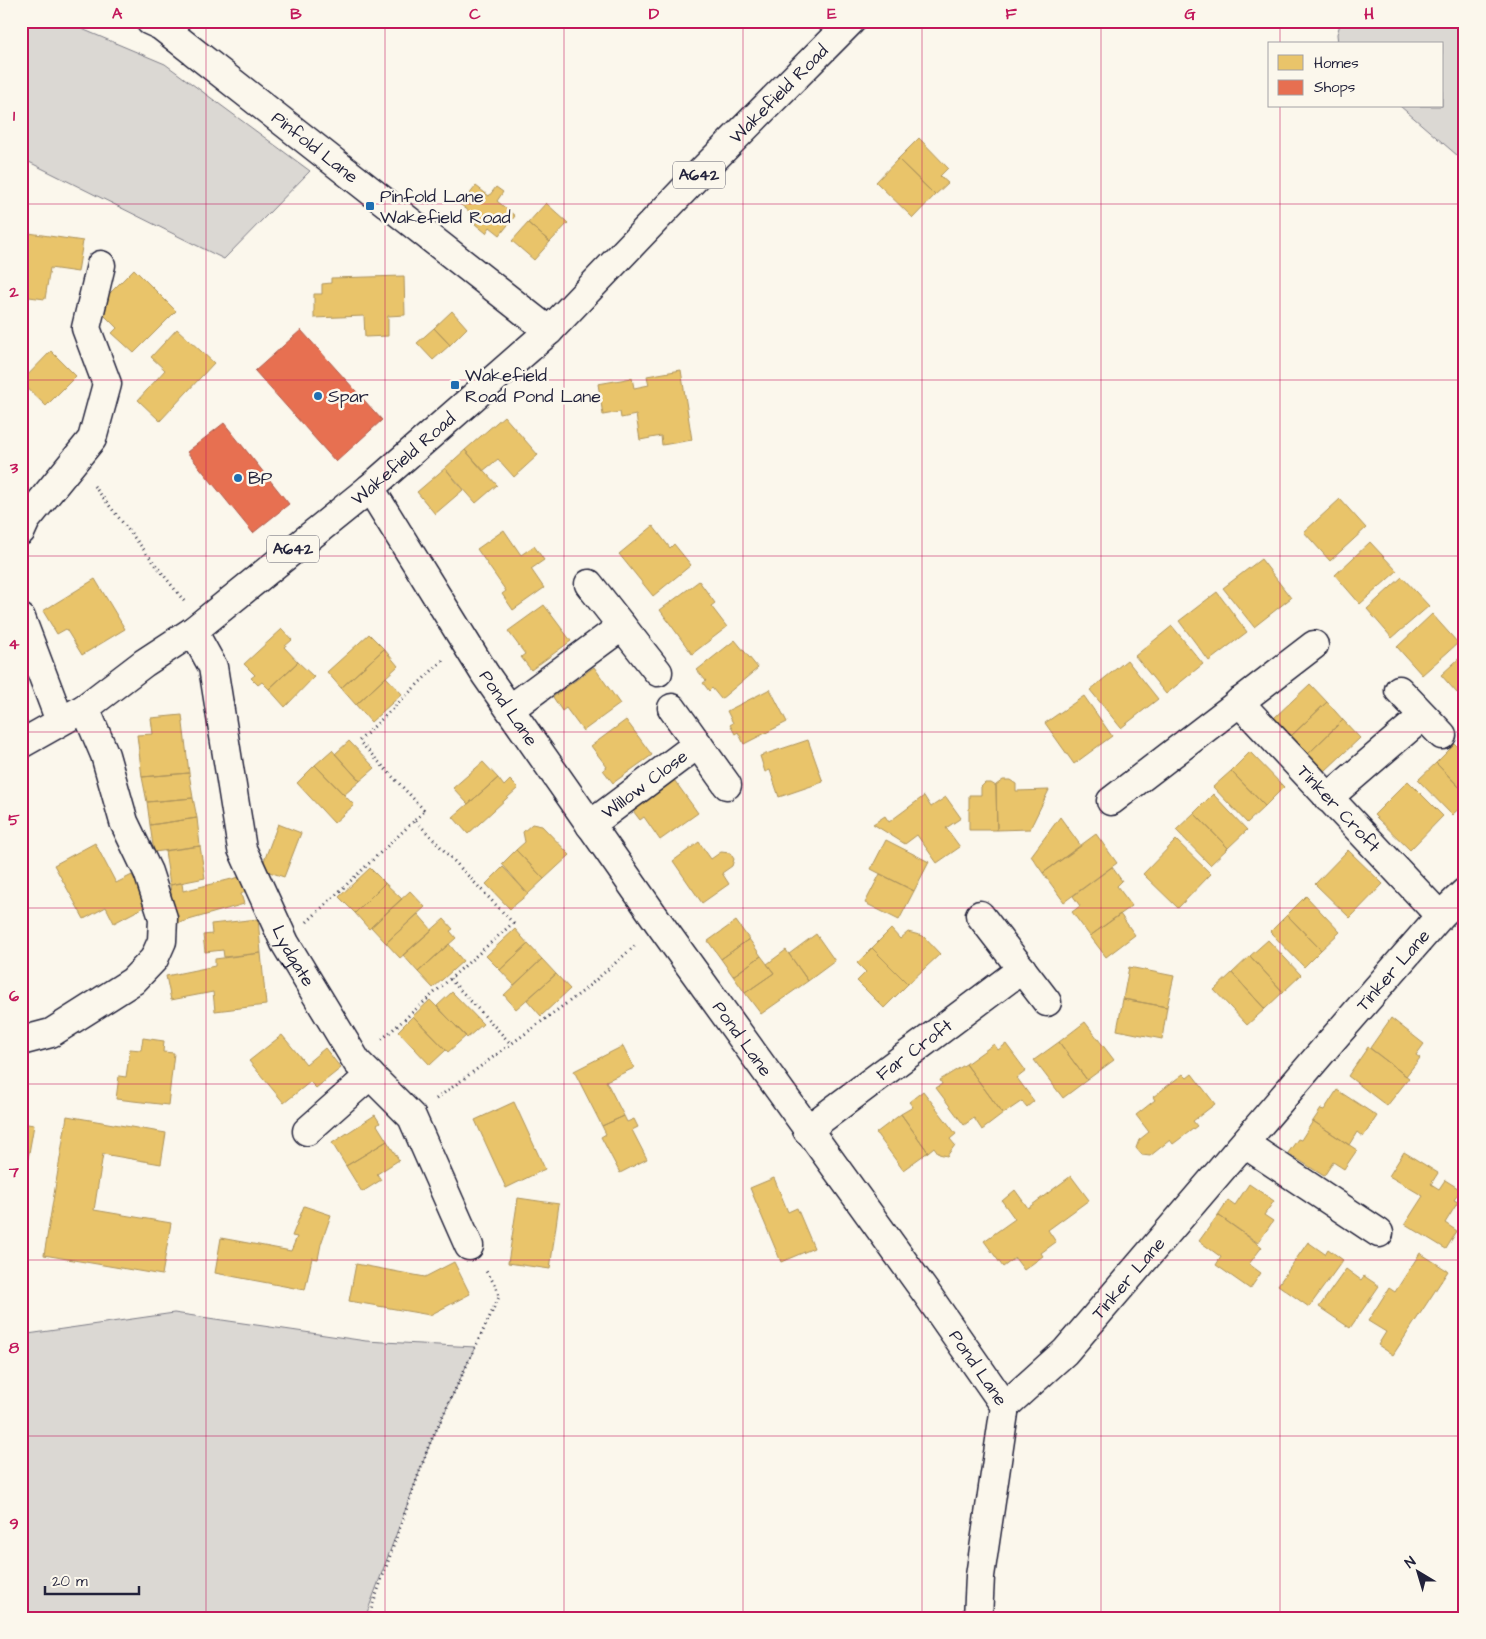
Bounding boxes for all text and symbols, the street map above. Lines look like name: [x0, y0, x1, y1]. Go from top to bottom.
text: A: [112, 3, 123, 25]
text: B: [290, 3, 302, 25]
text: C: [469, 3, 481, 25]
text: D: [649, 3, 660, 25]
text: E: [827, 3, 837, 25]
text: F: [1005, 3, 1017, 25]
text: G: [1184, 3, 1196, 25]
text: H: [1364, 3, 1374, 25]
street label: Wakefield Road: [724, 39, 834, 149]
legend: [1268, 42, 1444, 108]
text: Homes: [1314, 53, 1359, 74]
text: Shops: [1314, 77, 1356, 98]
text: 1: [13, 105, 16, 127]
street label: Pinfold Lane: [267, 105, 364, 189]
road number: A642: [673, 162, 725, 188]
place label: Pinfold Lane Wakefield Road: [380, 184, 511, 230]
marker: Pinfold Lane Wakefield Road: [364, 200, 376, 212]
text: 2: [8, 281, 19, 303]
place label: Wakefield Road Pond Lane: [465, 363, 601, 409]
marker: Wakefield Road Pond Lane: [449, 379, 461, 391]
place label: Spar: [328, 384, 369, 409]
marker: Spar: [312, 390, 324, 402]
street label: Wakefield Road: [346, 406, 461, 511]
text: 3: [9, 457, 19, 479]
place label: BP: [248, 466, 273, 491]
marker: BP: [232, 472, 244, 484]
road number: A642: [267, 536, 319, 562]
text: 4: [9, 633, 20, 655]
street label: Pond Lane: [473, 665, 544, 751]
street label: Willow Close: [596, 744, 693, 825]
street label: Tinker Croft: [1292, 759, 1387, 858]
text: 5: [8, 809, 20, 831]
street label: Lydgate: [266, 921, 321, 991]
street label: Tinker Lane: [1350, 924, 1436, 1017]
text: 6: [9, 985, 19, 1007]
street label: Pond Lane: [707, 996, 778, 1082]
street label: Far Croft: [871, 1012, 958, 1087]
text: 7: [8, 1161, 19, 1183]
street label: Tinker Lane: [1086, 1231, 1171, 1325]
street label: Pond Lane: [943, 1325, 1014, 1411]
text: 8: [9, 1337, 20, 1359]
text: 9: [9, 1513, 19, 1535]
north arrow: [1394, 1546, 1444, 1596]
text: N: [1401, 1552, 1420, 1573]
scale bar: [45, 1564, 139, 1596]
text: 20 m: [52, 1571, 88, 1592]

